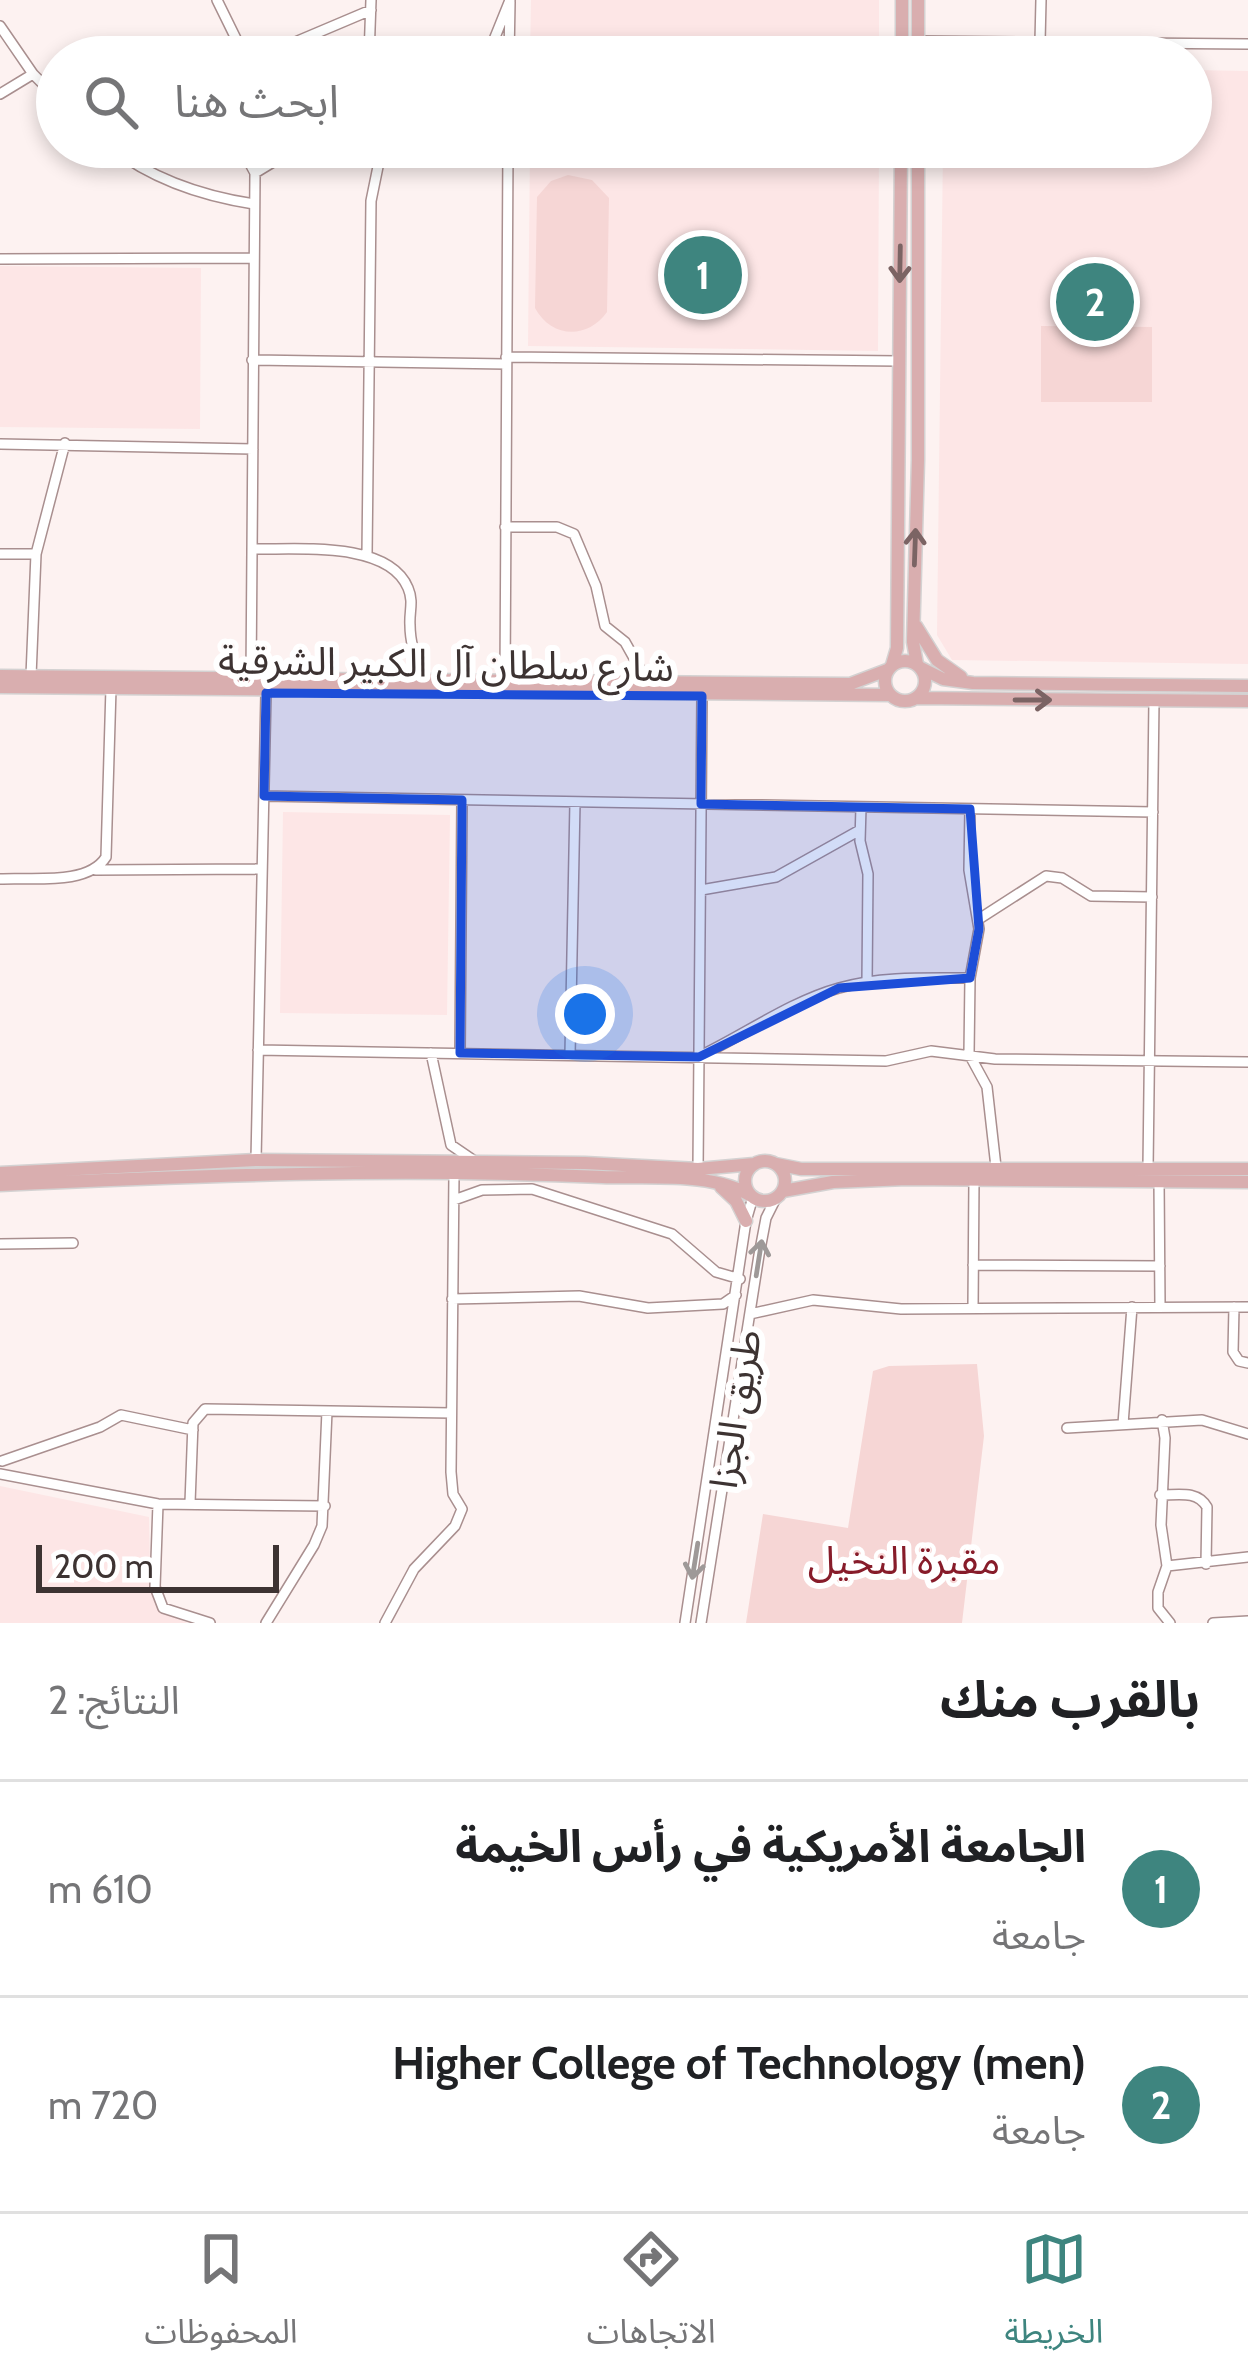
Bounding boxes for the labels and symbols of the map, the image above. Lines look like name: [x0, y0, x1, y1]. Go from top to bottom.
pin: 1: [664, 230, 742, 320]
one-way arrow: [889, 244, 911, 283]
pin: 2: [1056, 257, 1134, 347]
one-way arrow: [904, 528, 927, 567]
street label: شارع سلطان آل الكبير الشرقية: [218, 635, 674, 696]
one-way arrow: [1013, 688, 1052, 711]
your location: [555, 984, 615, 1044]
one-way arrow: [748, 1240, 771, 1279]
street label: طريق الجزا: [699, 1326, 772, 1492]
park label: مقبرة النخيل: [808, 1536, 1000, 1584]
scale bar: [36, 1539, 279, 1592]
one-way arrow: [682, 1541, 705, 1580]

